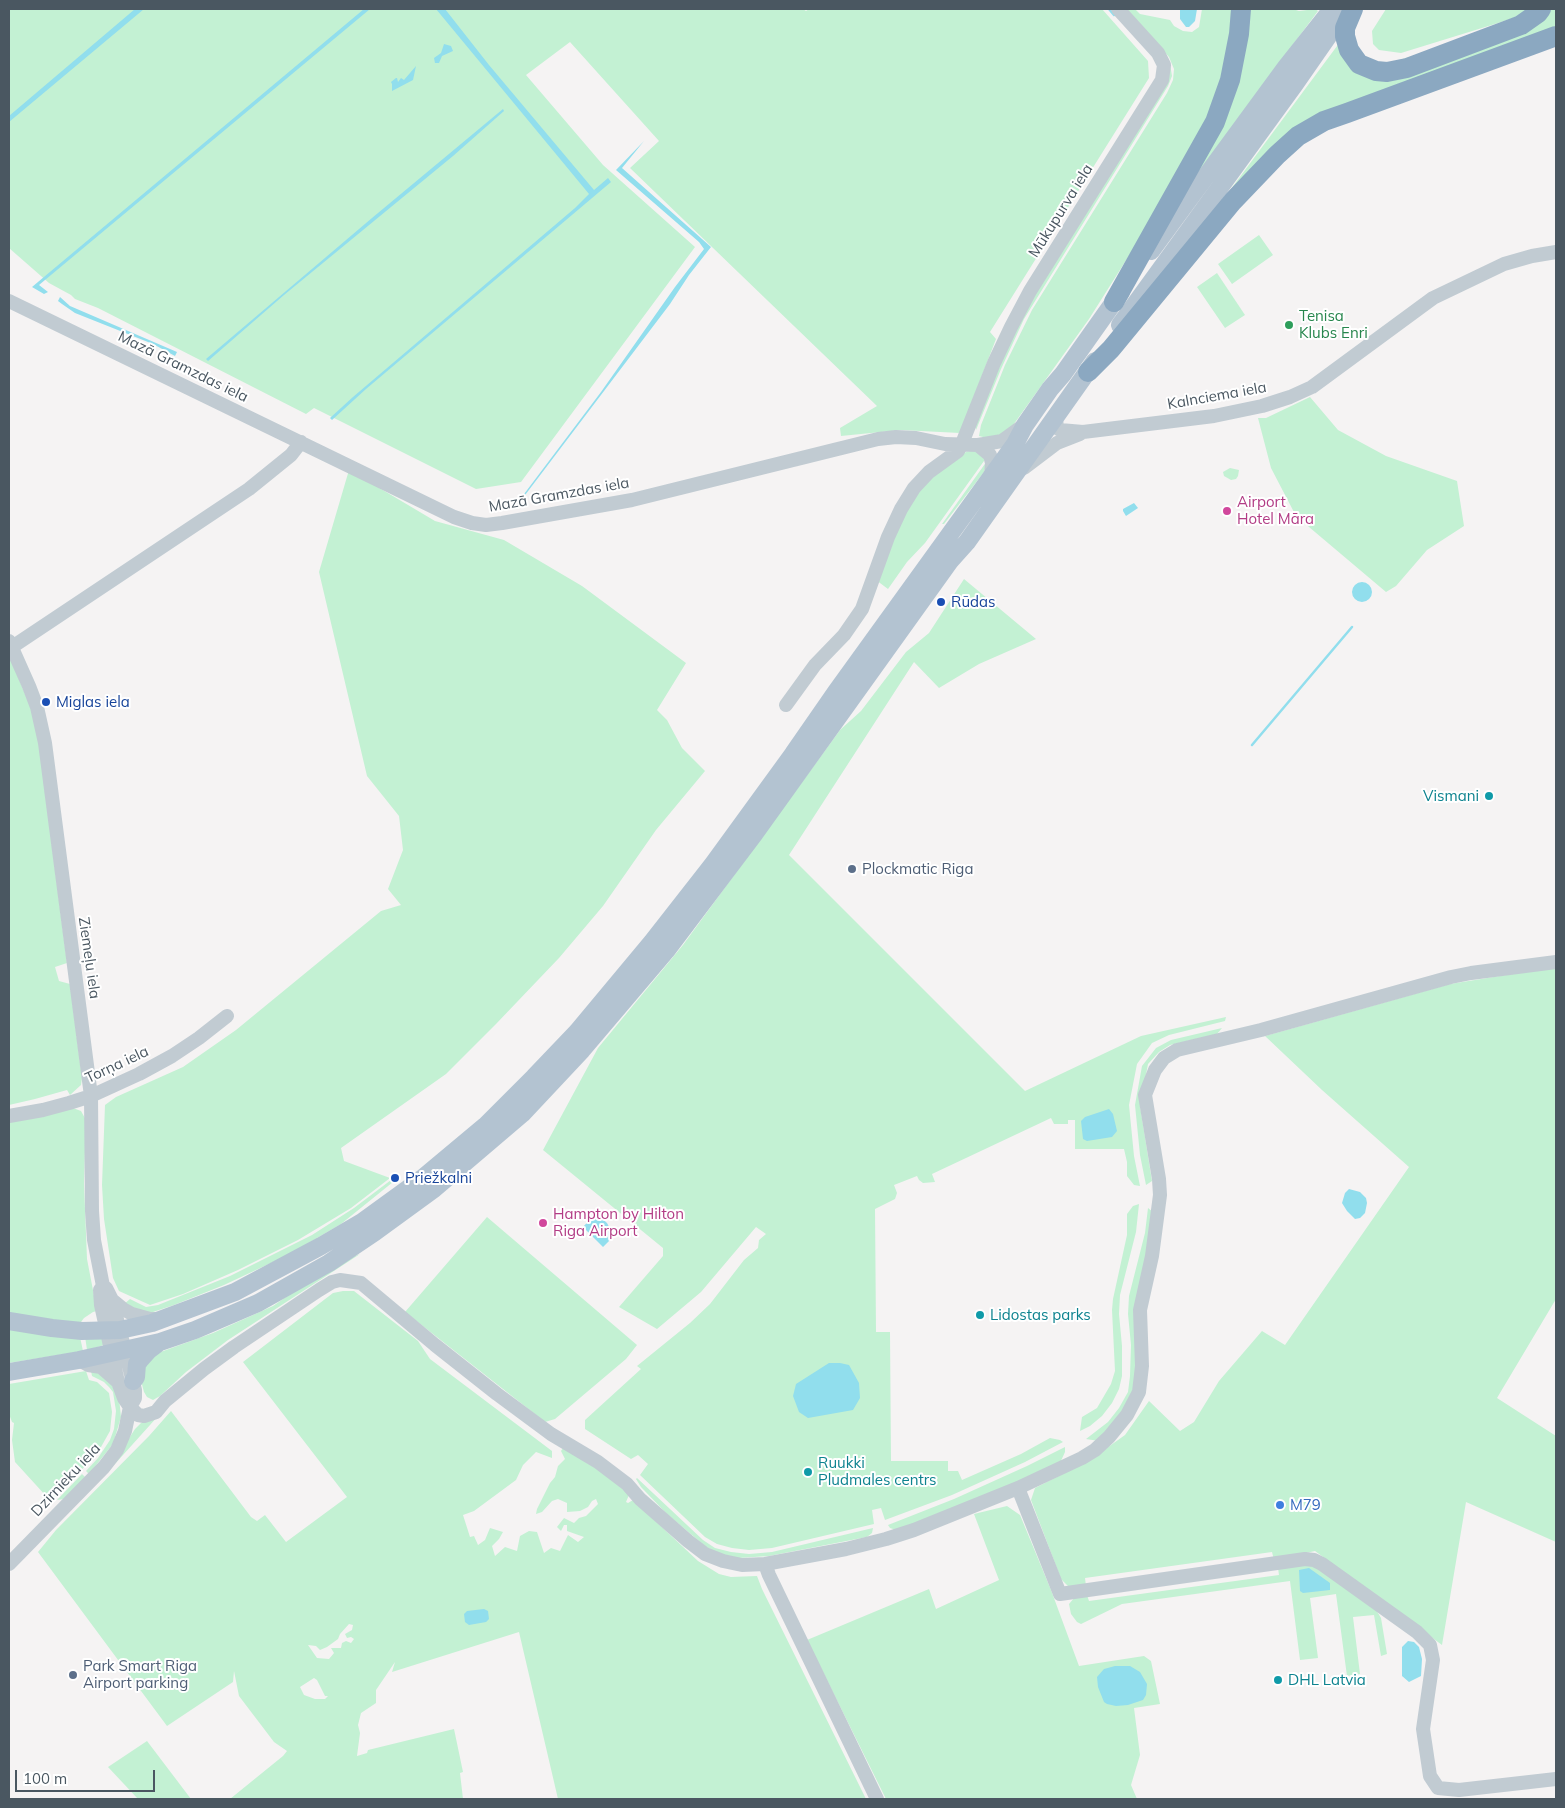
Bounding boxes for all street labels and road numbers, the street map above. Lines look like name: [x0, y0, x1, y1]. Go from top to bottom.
street label: Mūkupurva iela: [1025, 161, 1097, 261]
street label: Mazā Gramzdas iela: [115, 328, 251, 406]
street label: Kalnciema iela: [1166, 378, 1268, 414]
street label: Mazā Gramzdas iela: [487, 474, 631, 516]
street label: Ziemeļu iela: [74, 916, 104, 1000]
street label: Torņa iela: [82, 1042, 152, 1088]
street label: Dzirnieku iela: [28, 1440, 104, 1520]

